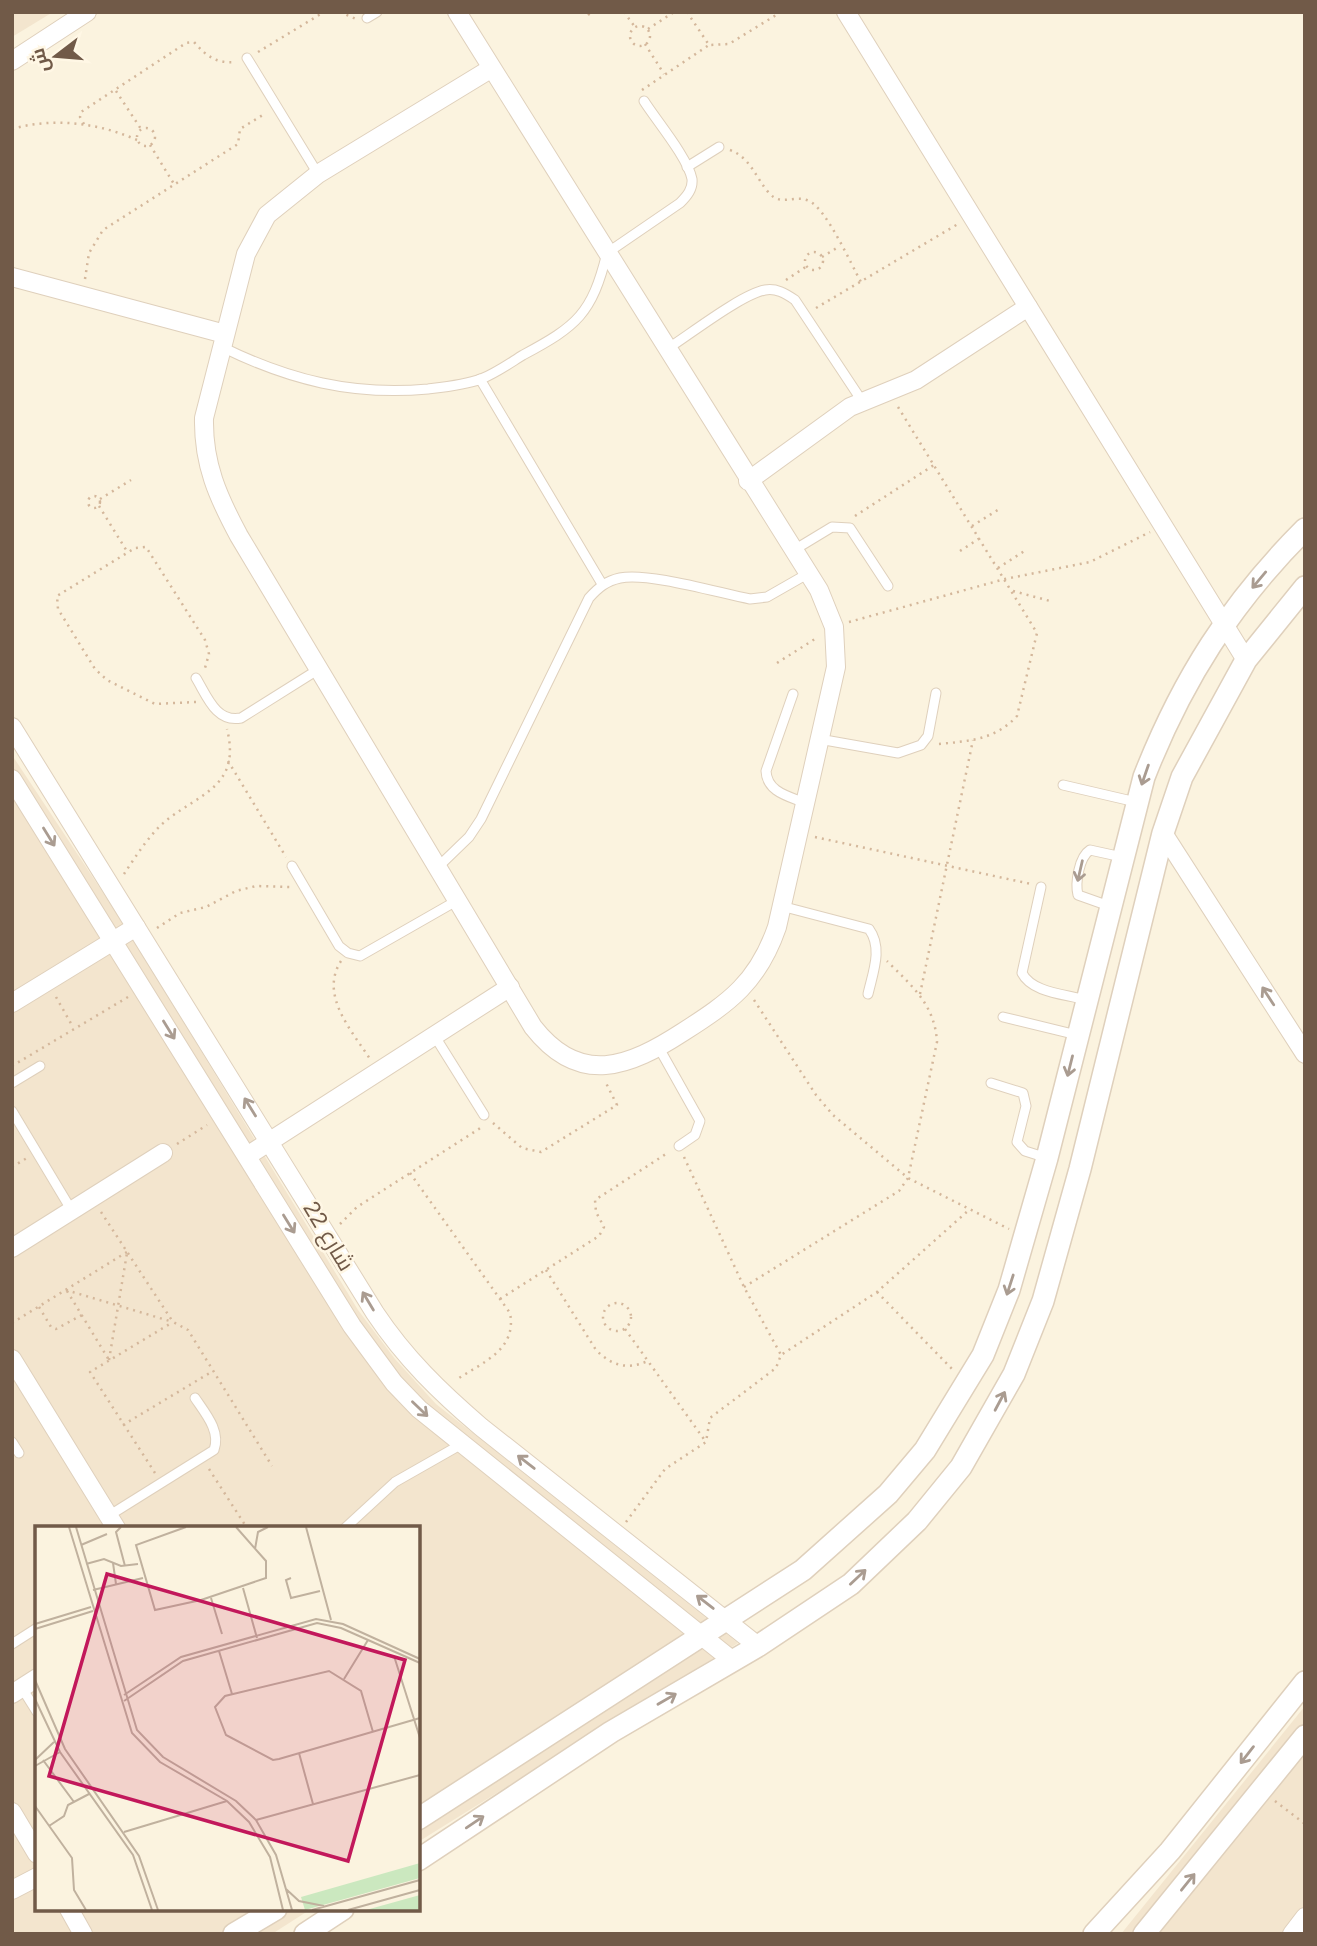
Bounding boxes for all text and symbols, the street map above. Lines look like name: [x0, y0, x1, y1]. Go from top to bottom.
north arrow: [21, 21, 91, 91]
text: ش: [27, 46, 55, 75]
one-way arrow: [1251, 570, 1267, 588]
one-way arrow: [1138, 763, 1150, 785]
one-way arrow: [42, 827, 56, 847]
one-way arrow: [1073, 859, 1086, 882]
one-way arrow: [1260, 987, 1274, 1007]
one-way arrow: [162, 1020, 176, 1040]
one-way arrow: [1062, 1054, 1076, 1077]
one-way arrow: [242, 1097, 256, 1117]
street label: شارع 22: [296, 1196, 360, 1277]
one-way arrow: [282, 1213, 296, 1233]
one-way arrow: [1002, 1274, 1015, 1296]
one-way arrow: [361, 1291, 374, 1312]
one-way arrow: [994, 1391, 1007, 1412]
one-way arrow: [411, 1400, 428, 1417]
one-way arrow: [517, 1454, 536, 1469]
inset map: [35, 1526, 420, 1911]
one-way arrow: [849, 1568, 866, 1585]
one-way arrow: [697, 1594, 715, 1610]
one-way arrow: [656, 1692, 676, 1706]
one-way arrow: [1240, 1745, 1255, 1763]
one-way arrow: [465, 1815, 484, 1829]
one-way arrow: [1180, 1873, 1195, 1891]

